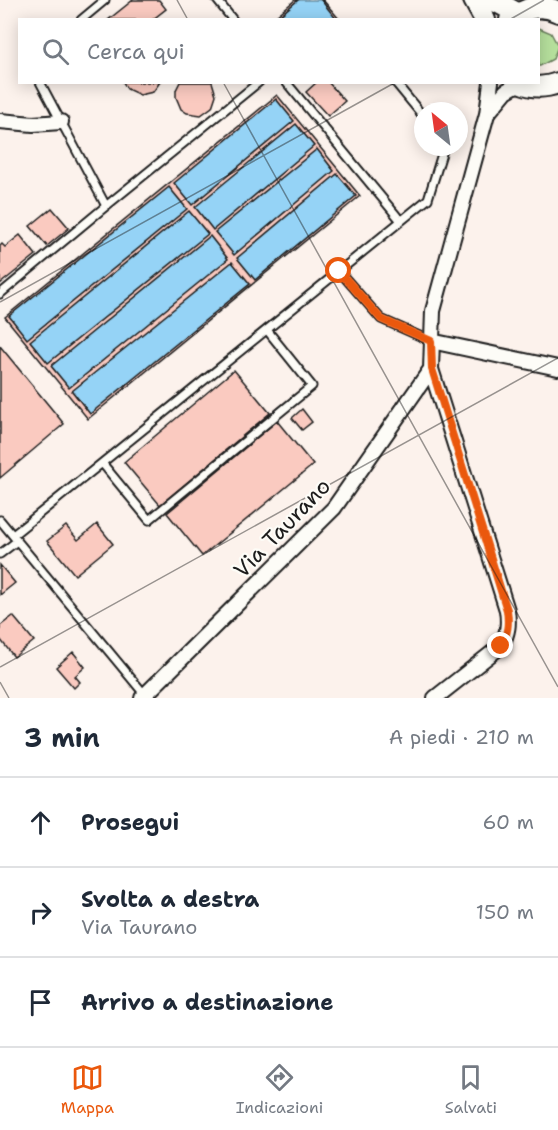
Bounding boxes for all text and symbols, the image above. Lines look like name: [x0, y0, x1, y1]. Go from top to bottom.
search box: [18, 18, 540, 84]
icon: search: [39, 35, 72, 68]
text: Cerca qui: [87, 37, 185, 66]
north arrow: [414, 102, 468, 156]
route start: [325, 257, 351, 283]
street label: Via Taurano: [227, 472, 337, 584]
route end: [487, 632, 513, 658]
text: 3 min: [24, 720, 100, 755]
text: A piedi · 210 m: [389, 724, 534, 750]
icon: ahead: [24, 806, 57, 839]
text: Prosegui: [81, 808, 179, 837]
text: 60 m: [482, 809, 534, 835]
text: Svolta a destra: [81, 885, 259, 914]
icon: right: [24, 896, 57, 929]
text: 150 m: [476, 899, 534, 925]
text: Via Taurano: [81, 914, 197, 940]
icon: arrive: [24, 986, 57, 1019]
text: Arrivo a destinazione: [81, 988, 333, 1017]
tab: Mappa: [61, 1061, 114, 1118]
tab: Indicazioni: [236, 1061, 323, 1118]
tab: Salvati: [445, 1061, 497, 1118]

